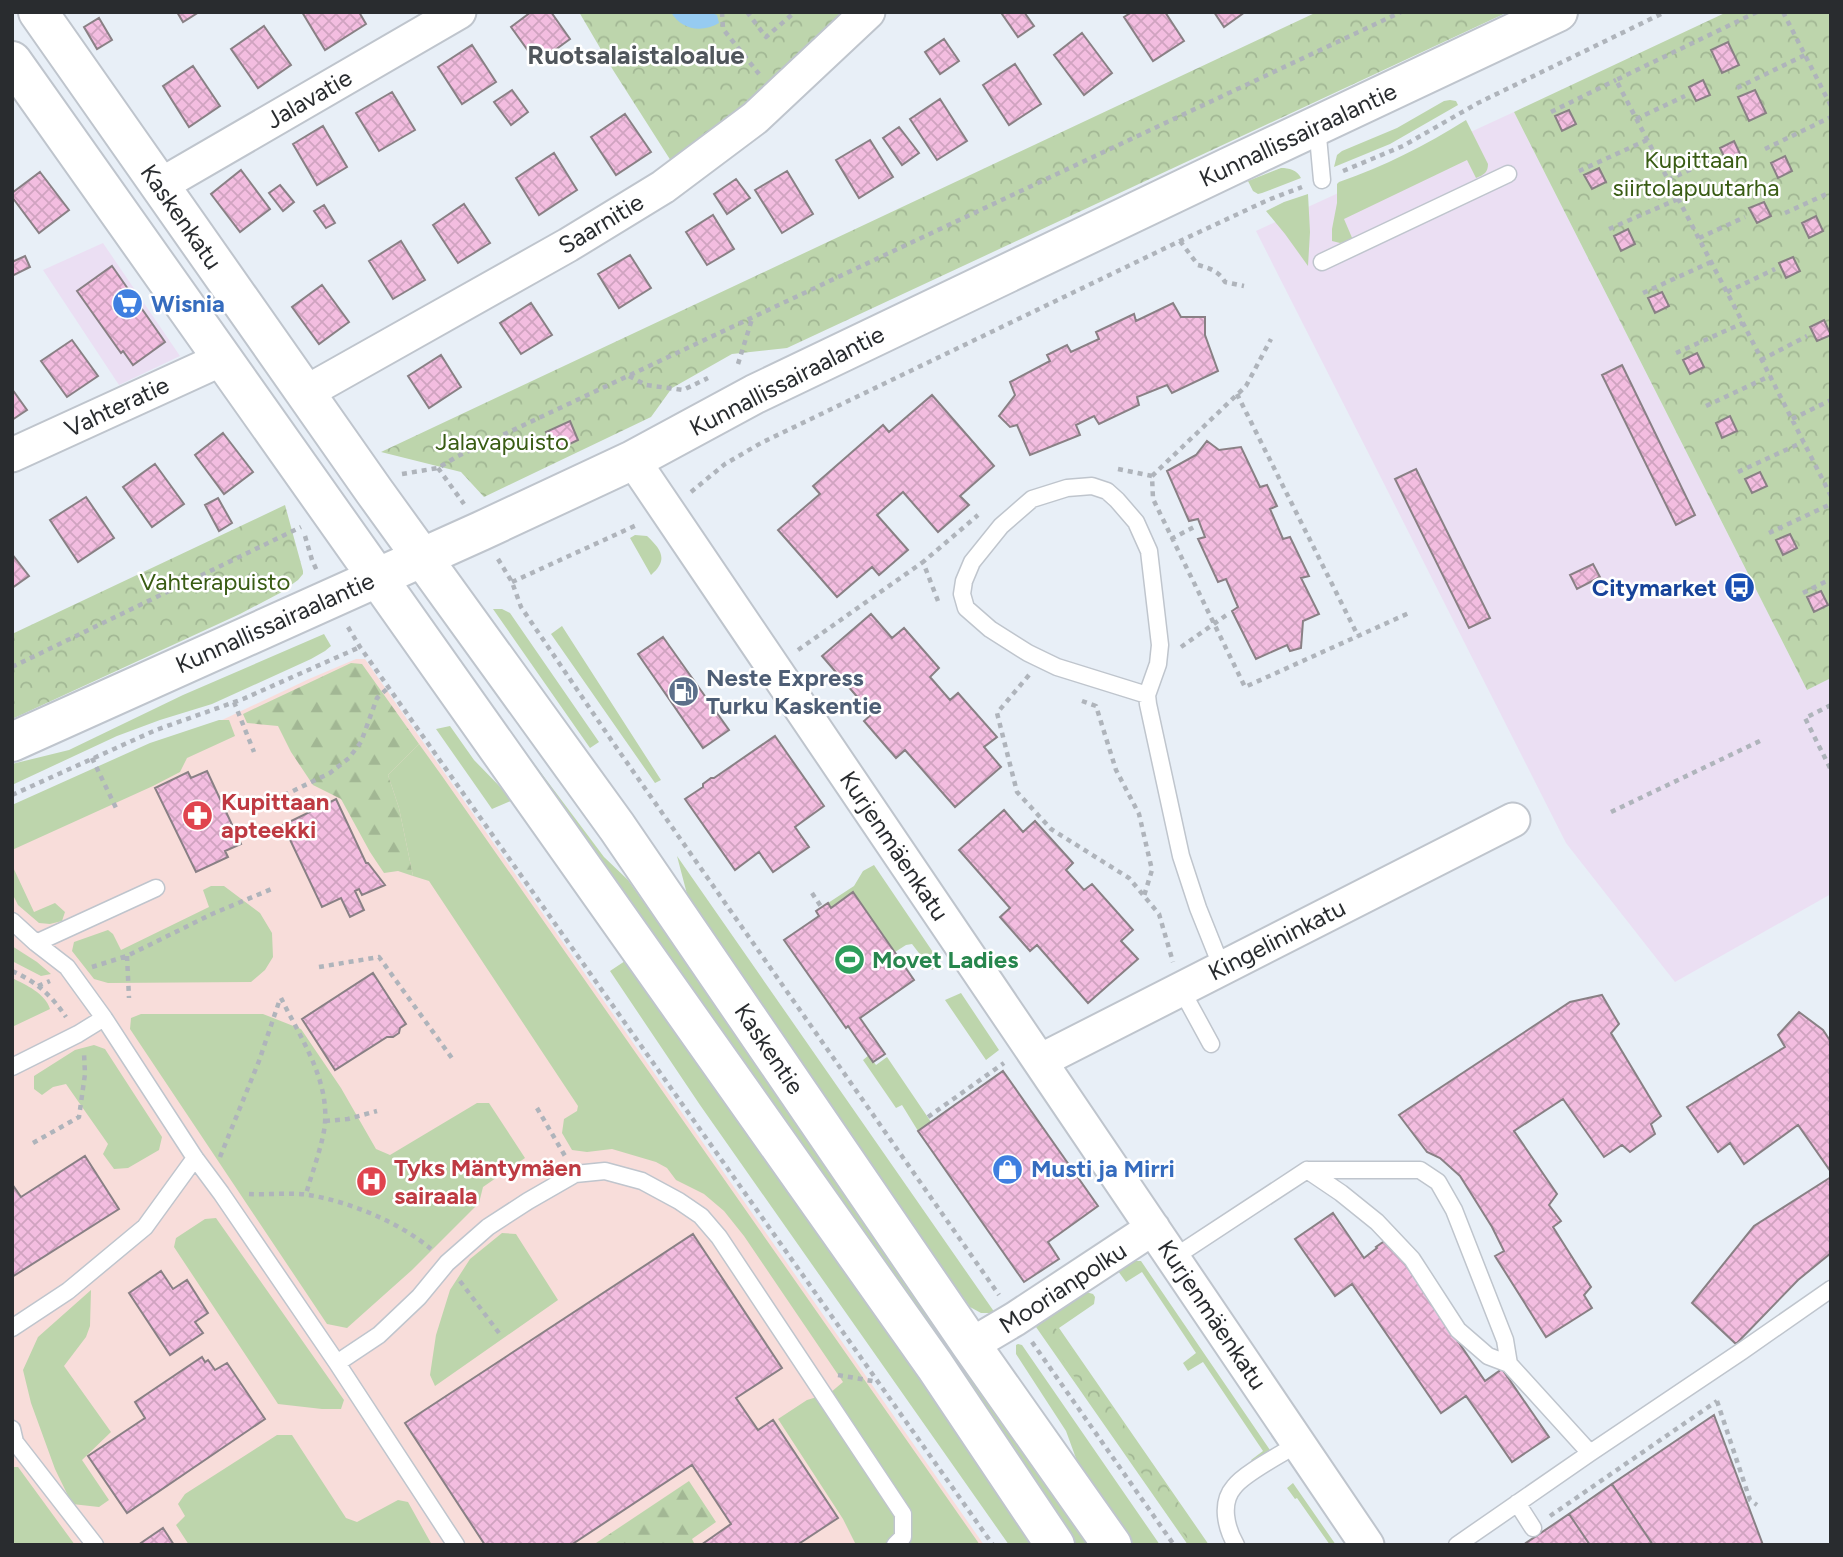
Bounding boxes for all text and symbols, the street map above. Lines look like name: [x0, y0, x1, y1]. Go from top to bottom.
district label: Ruotsalaistaloalue: [527, 39, 745, 71]
street label: Jalavatie: [261, 62, 357, 135]
street label: Kunnallissairaalantie: [1194, 76, 1401, 193]
park label: Kupittaan siirtolapuutarha: [1613, 145, 1779, 202]
street label: Kaskenkatu: [135, 158, 228, 275]
street label: Saarnitie: [553, 187, 649, 260]
supermarket icon: Wisnia: [111, 287, 145, 321]
place label: Wisnia: [151, 289, 225, 318]
street label: Kunnallissairaalantie: [685, 319, 889, 442]
street label: Vahteratie: [60, 370, 173, 443]
park label: Jalavapuisto: [435, 427, 569, 456]
street label: Kunnallissairaalantie: [171, 566, 379, 679]
park label: Vahterapuisto: [139, 567, 291, 596]
bus stop icon: Citymarket: [1723, 571, 1757, 605]
place label: Citymarket: [1592, 573, 1717, 602]
place label: Neste Express Turku Kaskentie: [706, 663, 882, 720]
fuel station icon: Neste Express Turku Kaskentie: [666, 675, 700, 709]
street label: Kurjenmäenkatu: [834, 765, 955, 926]
place label: Kupittaan apteekki: [221, 787, 329, 844]
pharmacy icon: Kupittaan apteekki: [181, 799, 215, 833]
street label: Kingelininkatu: [1203, 893, 1350, 987]
sports icon: Movet Ladies: [832, 943, 866, 977]
place label: Movet Ladies: [872, 945, 1018, 974]
street label: Kaskentie: [728, 998, 810, 1100]
shop icon: Musti ja Mirri: [991, 1152, 1025, 1186]
place label: Tyks Mäntymäen sairaala: [394, 1153, 582, 1210]
place label: Musti ja Mirri: [1031, 1154, 1175, 1183]
hospital icon: Tyks Mäntymäen sairaala: [354, 1165, 388, 1199]
street label: Kurjenmäenkatu: [1152, 1234, 1273, 1395]
street label: Moorianpolku: [994, 1236, 1132, 1339]

